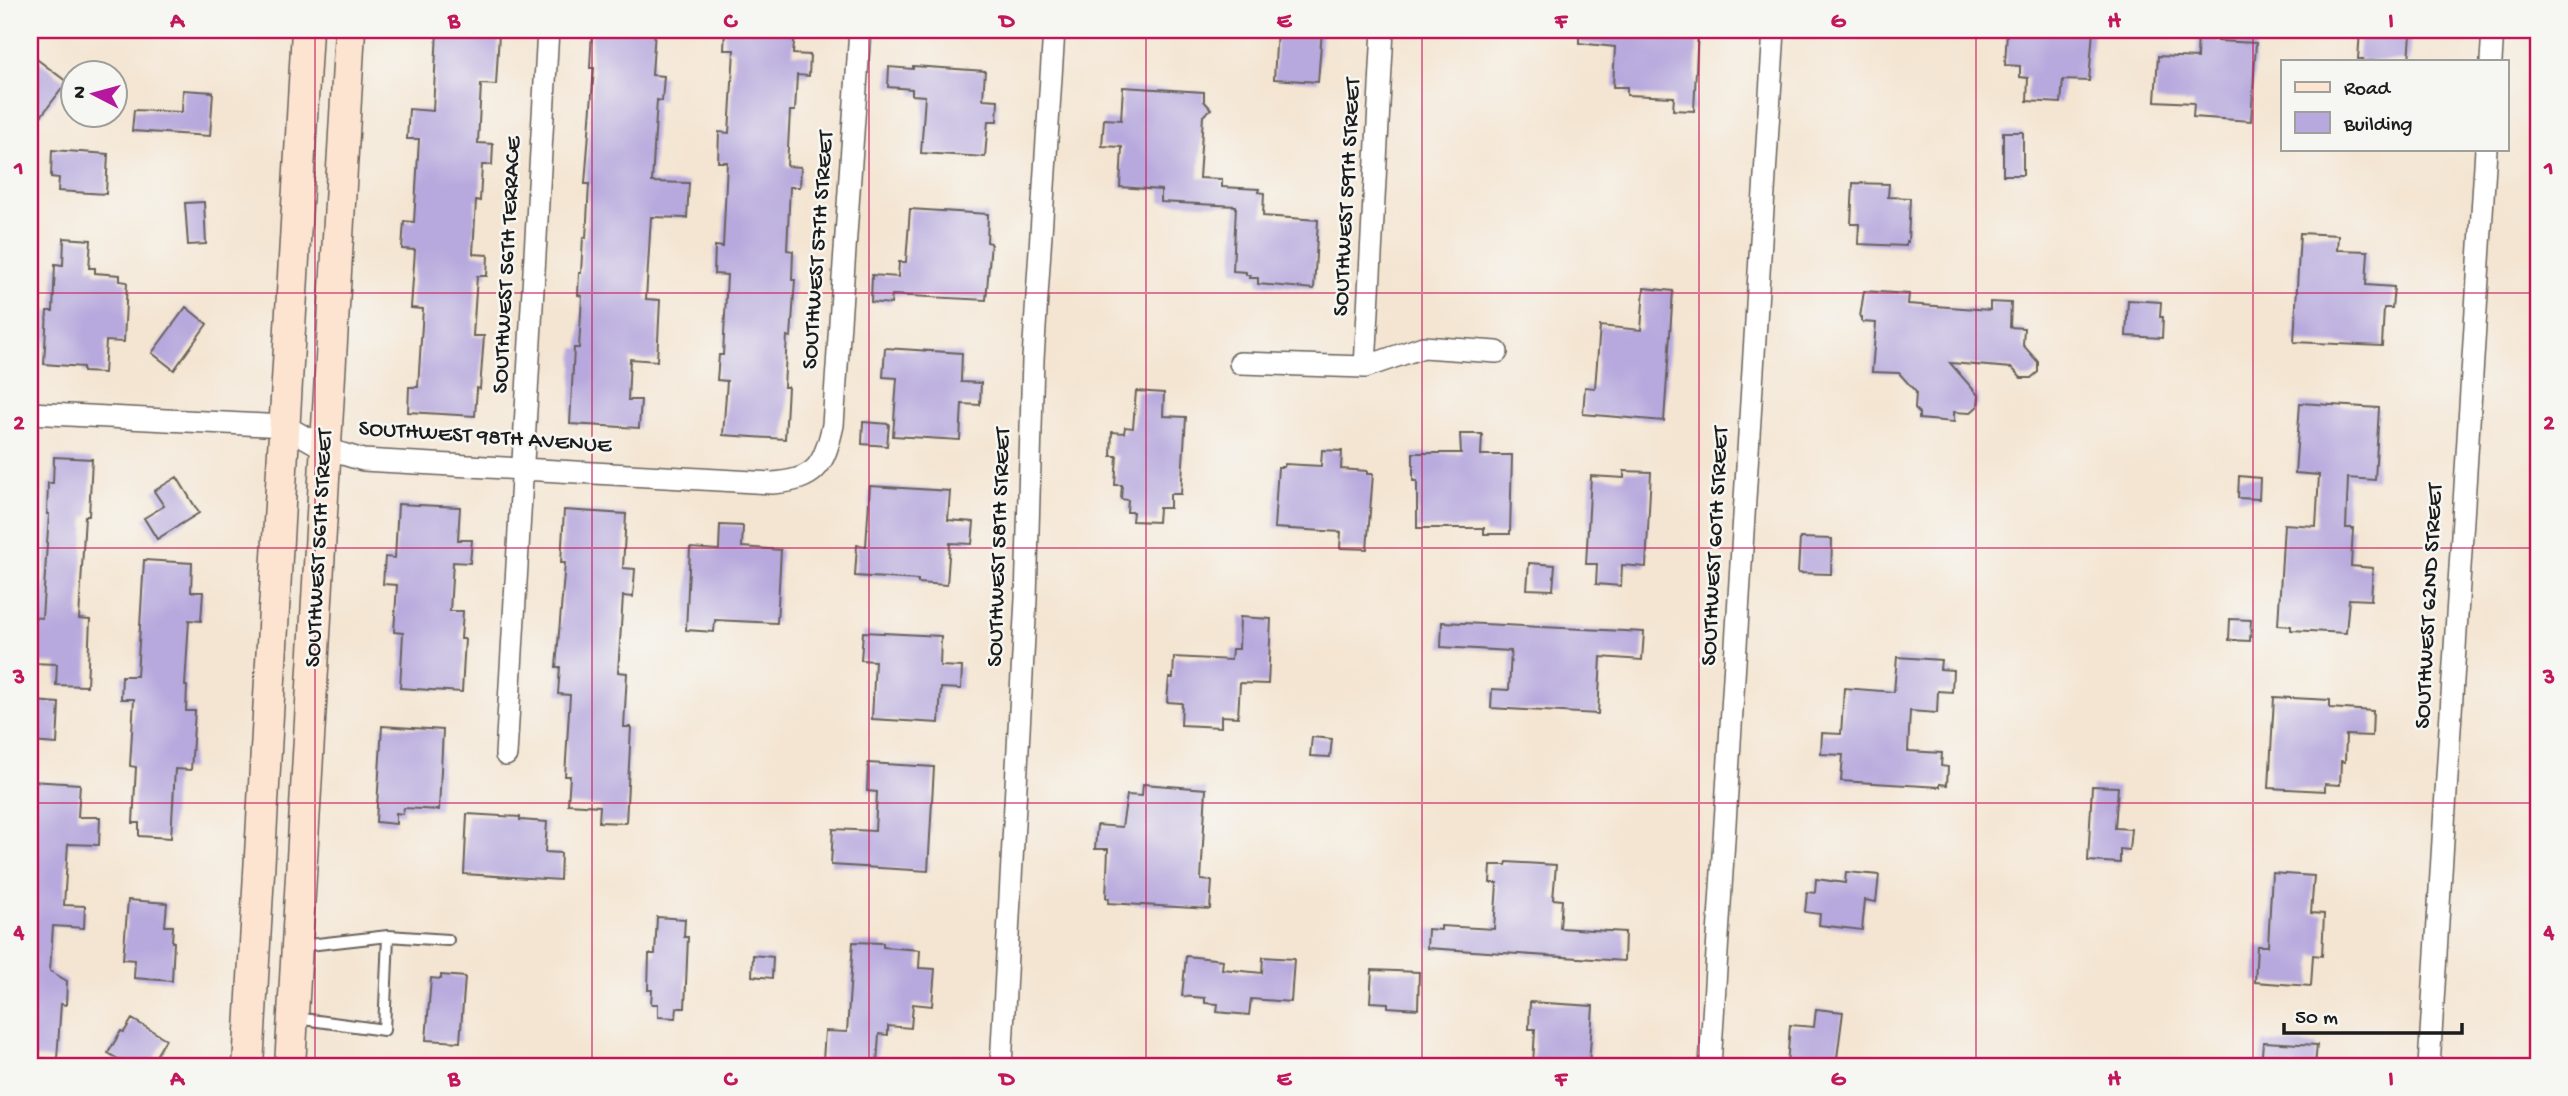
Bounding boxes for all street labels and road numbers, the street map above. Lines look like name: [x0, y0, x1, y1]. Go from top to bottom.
street label: SOUTHWEST 59TH STREET: [1328, 76, 1368, 317]
street label: SOUTHWEST 57TH STREET: [797, 129, 841, 370]
street label: SOUTHWEST 56TH TERRACE: [488, 134, 528, 394]
street label: SOUTHWEST 98TH AVENUE: [358, 416, 614, 460]
street label: SOUTHWEST 60TH STREET: [1696, 424, 1736, 666]
street label: SOUTHWEST 58TH STREET: [982, 426, 1018, 667]
street label: SOUTHWEST 56TH STREET: [300, 427, 340, 668]
street label: SOUTHWEST 62ND STREET: [2410, 481, 2450, 730]

